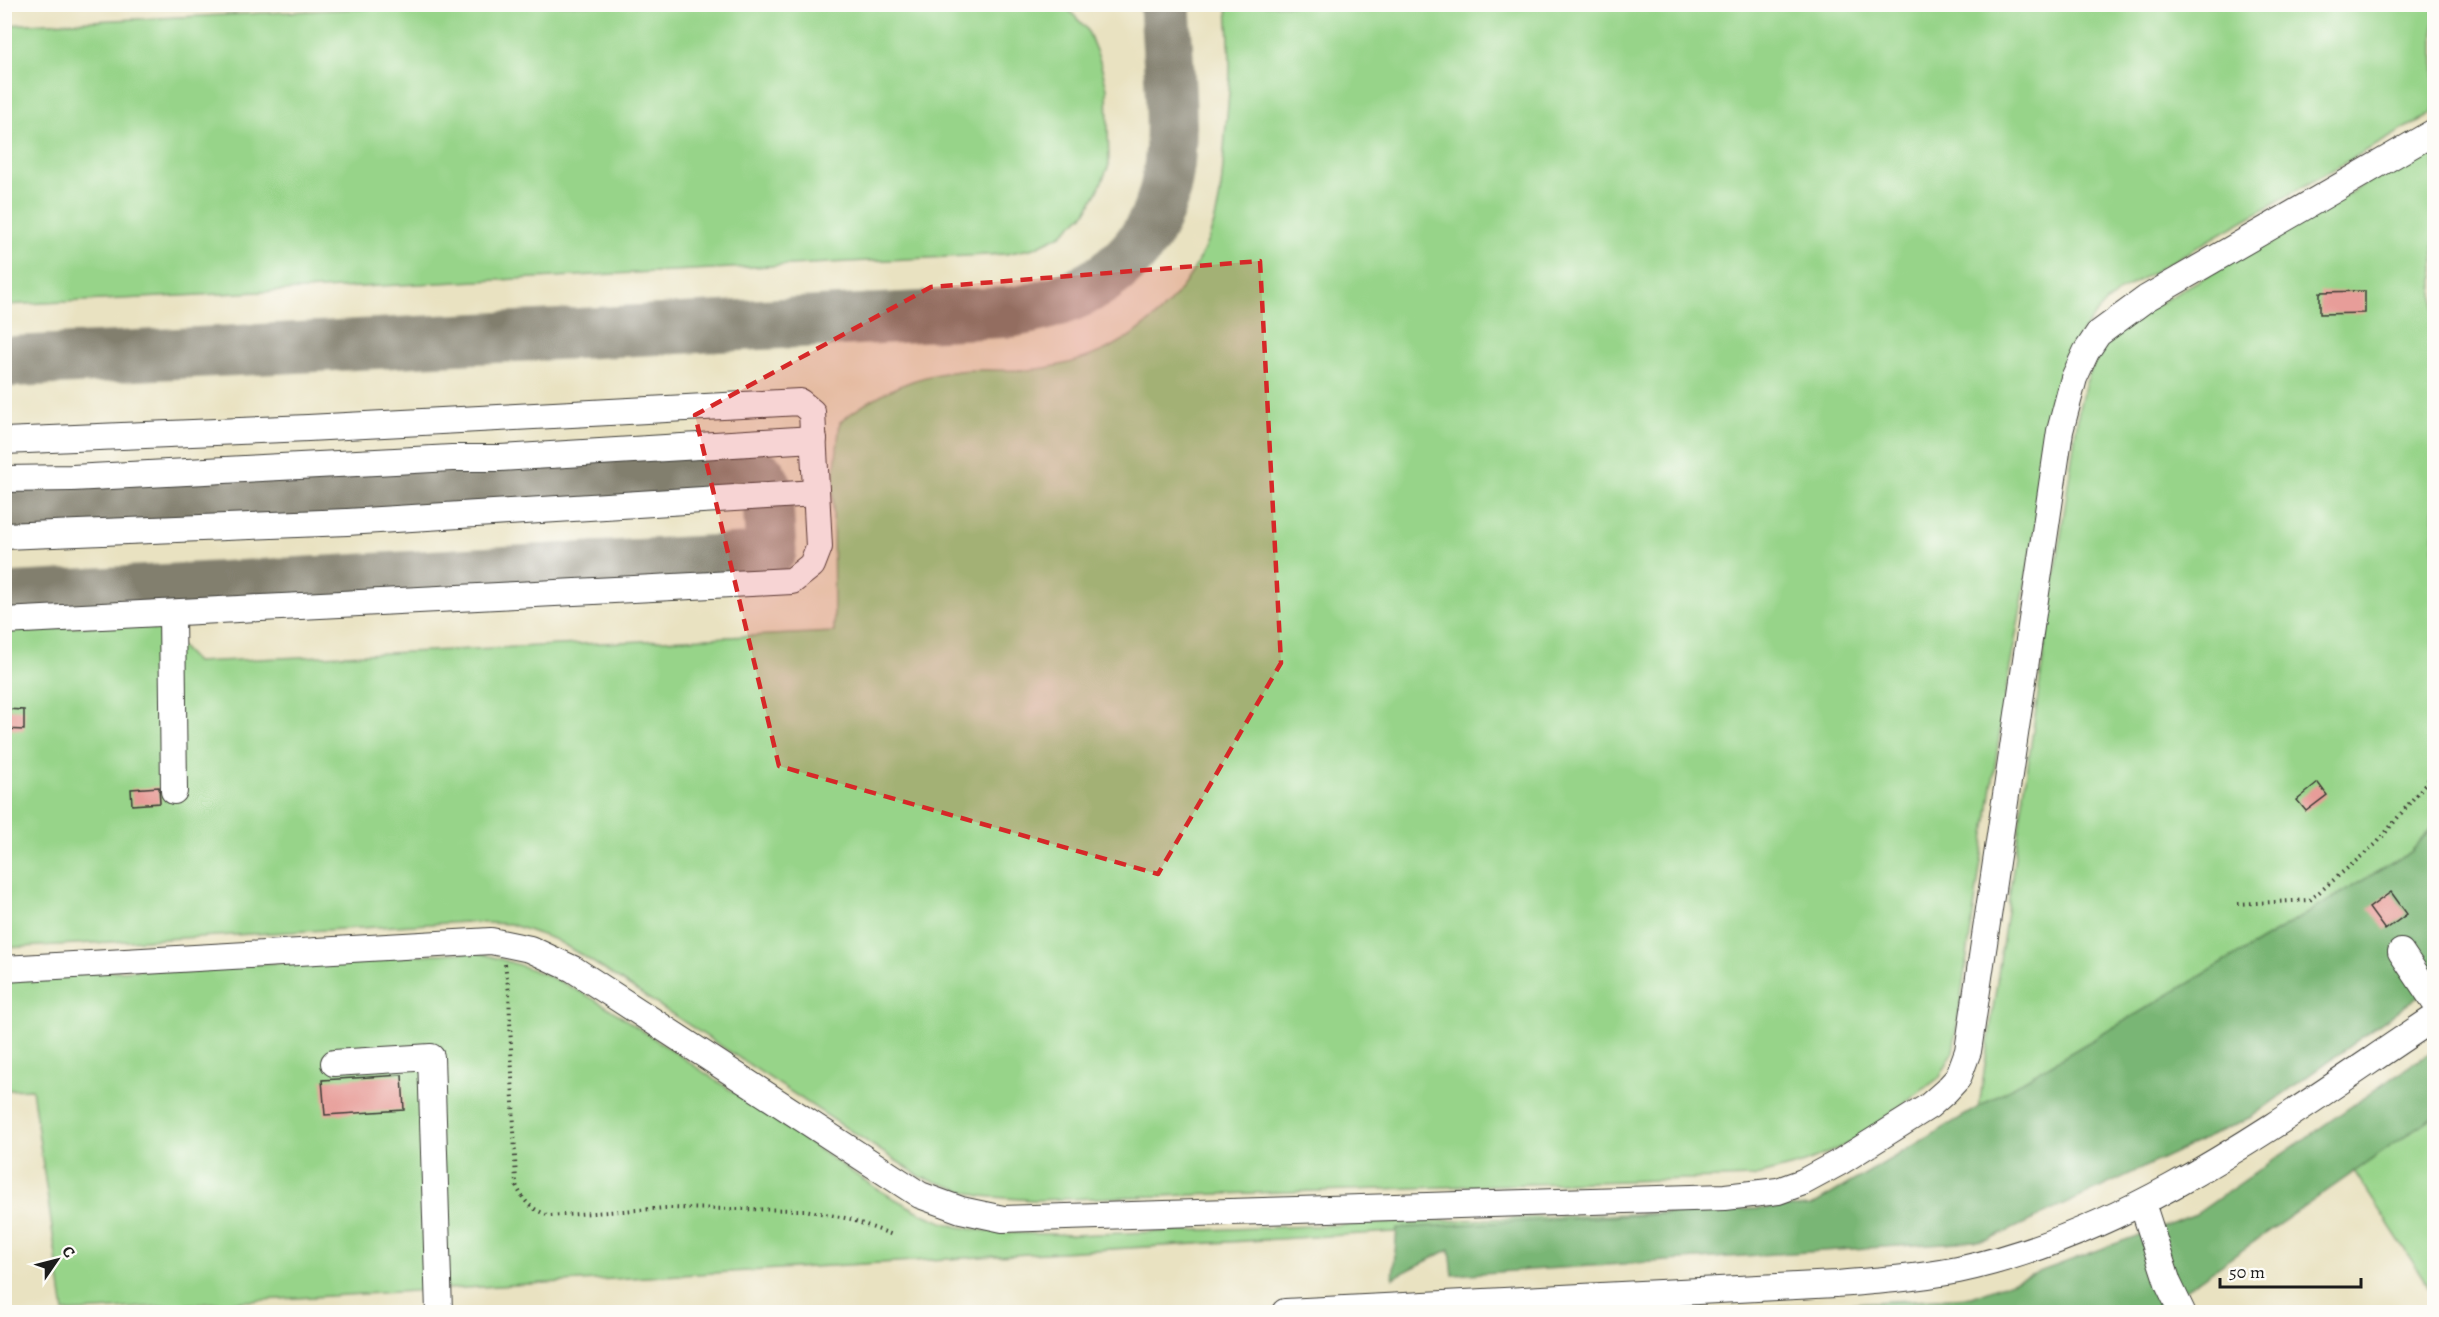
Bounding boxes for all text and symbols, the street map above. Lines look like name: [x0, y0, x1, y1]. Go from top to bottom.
north arrow: [27, 1230, 87, 1290]
text: С: [57, 1242, 80, 1262]
scale bar: [2220, 1251, 2361, 1289]
text: 50 m: [2229, 1260, 2265, 1284]

